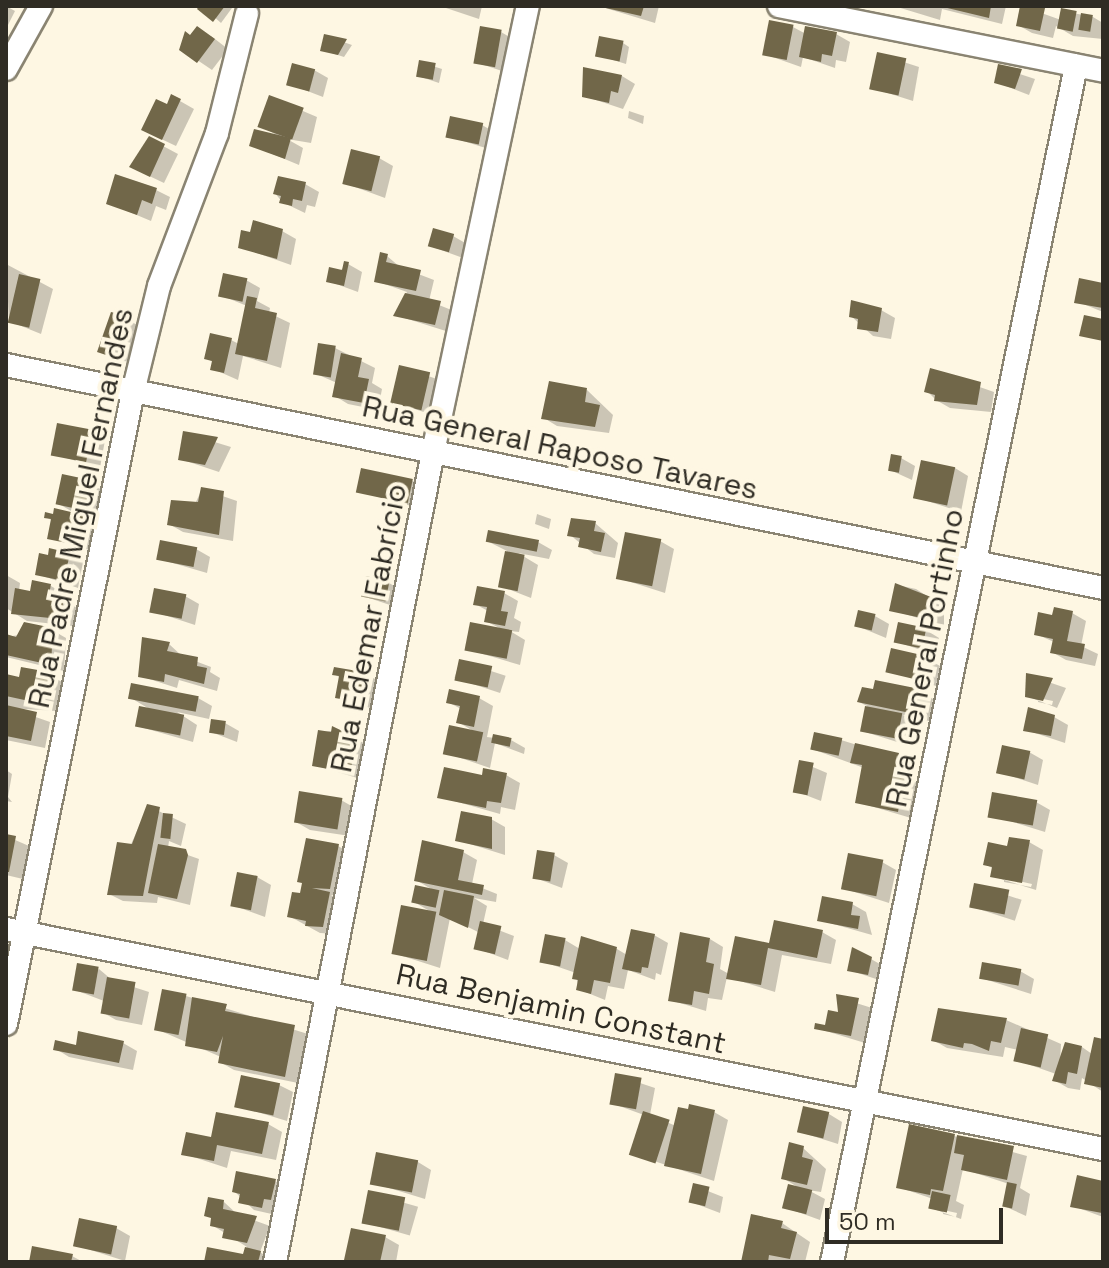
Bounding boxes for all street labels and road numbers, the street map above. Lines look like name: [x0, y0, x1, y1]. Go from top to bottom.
street label: Rua Padre Miguel Fernandes: [21, 305, 141, 711]
street label: Rua General Raposo Tavares: [359, 388, 761, 508]
street label: Rua Edemar Fabrício: [323, 481, 415, 775]
street label: Rua General Portinho: [878, 506, 972, 810]
street label: Rua Benjamin Constant: [393, 956, 729, 1062]

